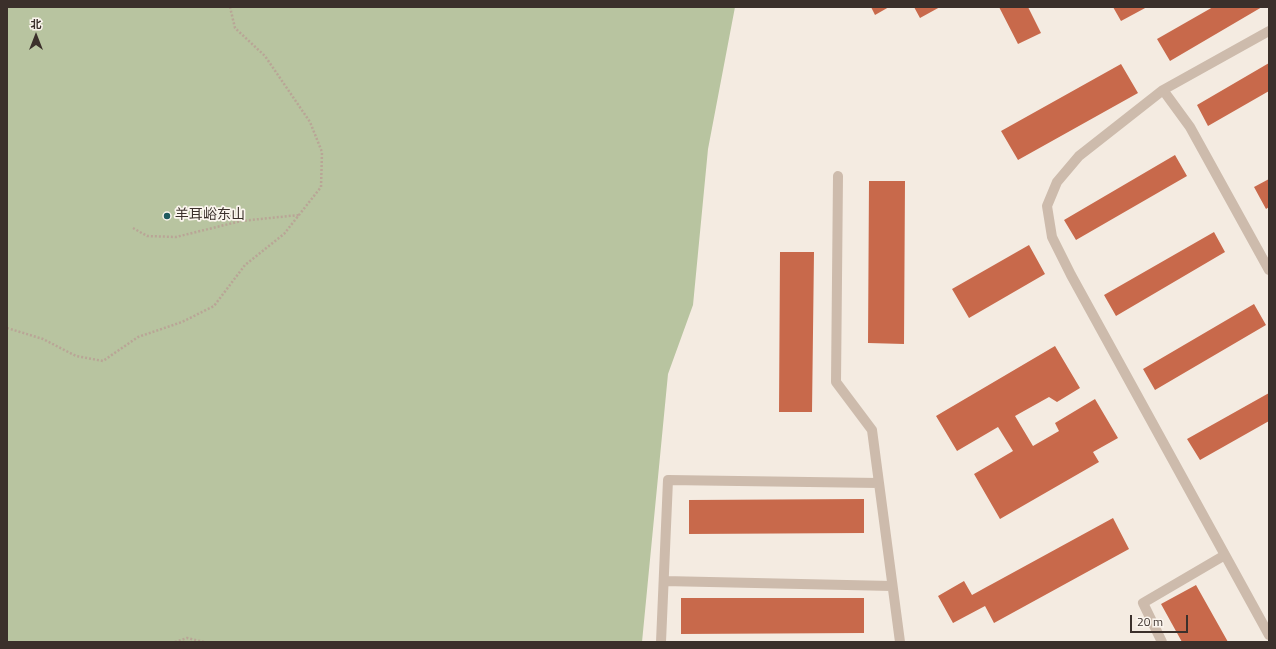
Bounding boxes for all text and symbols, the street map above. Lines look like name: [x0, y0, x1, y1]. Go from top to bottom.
north arrow: [16, 16, 56, 56]
text: 北: [31, 16, 42, 32]
place label: 羊耳峪东山: [175, 208, 245, 224]
marker: 羊耳峪东山: [162, 211, 172, 221]
scale bar: [1132, 607, 1190, 633]
text: 20 m: [1137, 612, 1163, 631]

